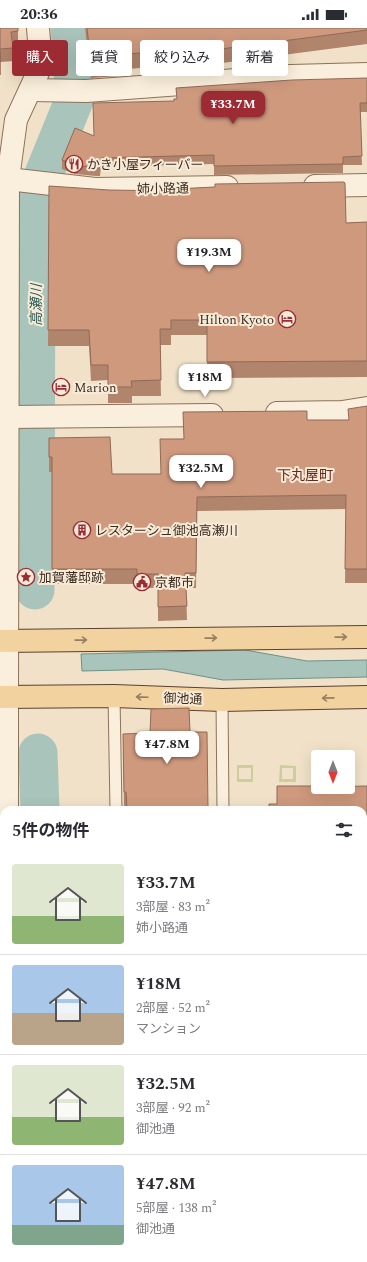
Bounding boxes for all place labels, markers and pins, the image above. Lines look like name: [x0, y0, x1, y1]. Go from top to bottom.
pin: ¥33.7M: [200, 91, 266, 125]
restaurant icon: かき小屋フィーバー: [64, 154, 84, 174]
place label: かき小屋フィーバー: [87, 155, 204, 175]
pin: ¥19.3M: [176, 239, 242, 273]
hotel icon: Hilton Kyoto: [277, 309, 297, 329]
place label: Hilton Kyoto: [199, 310, 274, 330]
pin: ¥18M: [181, 364, 229, 398]
hotel icon: Marion: [51, 377, 71, 397]
place label: Marion: [74, 378, 117, 398]
pin: ¥32.5M: [168, 455, 234, 489]
building icon: レスターシュ御池高瀬川: [72, 520, 92, 540]
place label: レスターシュ御池高瀬川: [95, 521, 238, 541]
place icon: 加賀藩邸跡: [16, 567, 36, 587]
place label: 加賀藩邸跡: [39, 568, 104, 588]
public building icon: 京都市: [132, 572, 152, 592]
place label: 京都市: [155, 573, 194, 593]
pin: ¥47.8M: [134, 731, 200, 765]

